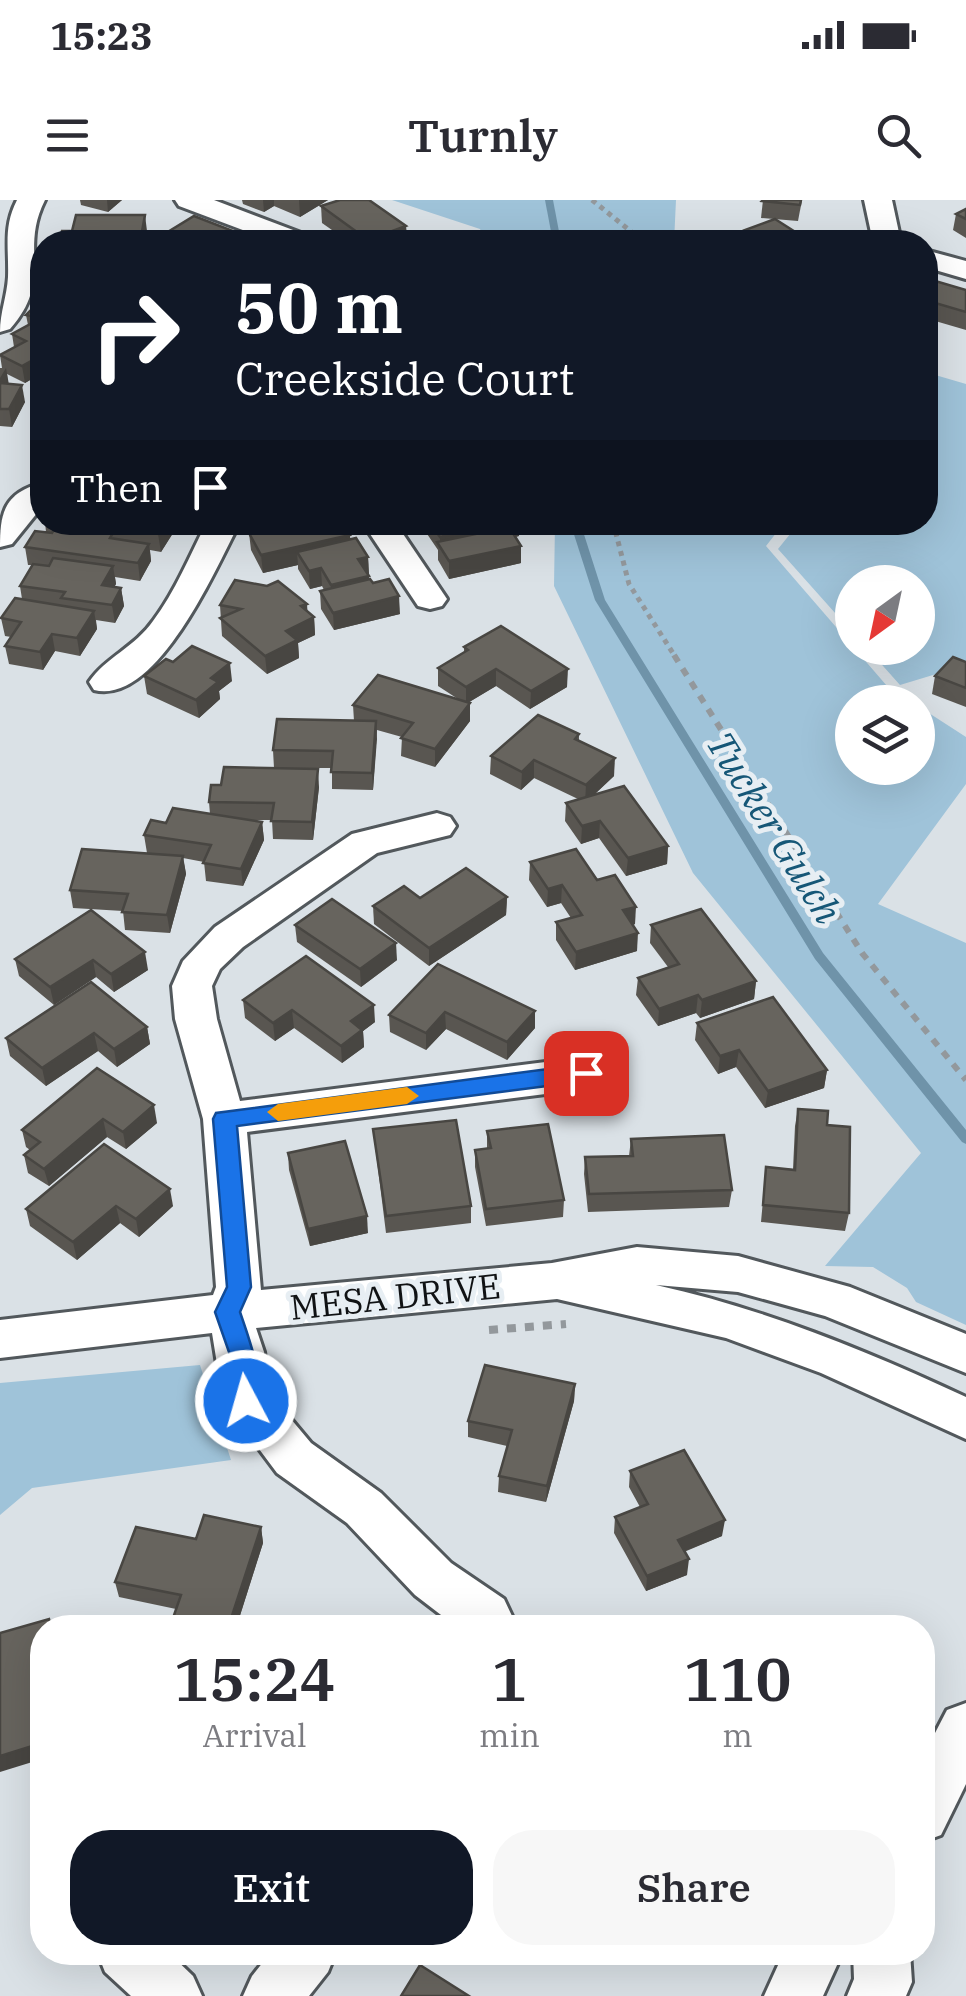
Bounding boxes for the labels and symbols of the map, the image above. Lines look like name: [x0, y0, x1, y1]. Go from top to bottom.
north arrow: [835, 565, 935, 665]
water label: Tucker Gulch: [697, 722, 853, 932]
pin: [544, 1031, 629, 1116]
street label: MESA DRIVE: [288, 1262, 502, 1330]
position arrow: [194, 1349, 298, 1453]

